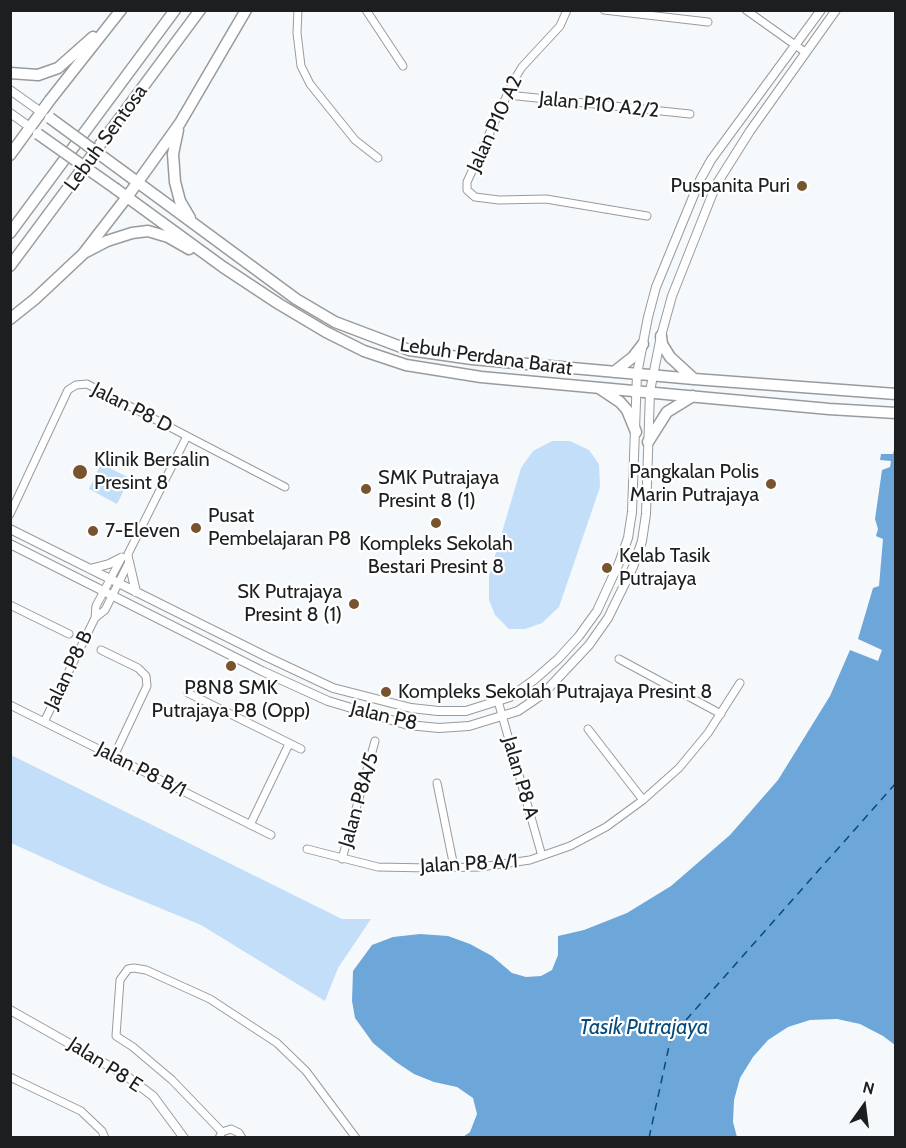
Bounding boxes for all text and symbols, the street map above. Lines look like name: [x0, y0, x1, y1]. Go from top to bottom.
street label: Jalan P10 A2: [462, 72, 528, 176]
street label: Lebuh Sentosa: [59, 80, 153, 196]
street label: Jalan P10 A2/2: [538, 87, 660, 123]
place label: Puspanita Puri: [671, 174, 790, 198]
marker: Puspanita Puri: [795, 179, 809, 193]
street label: Lebuh Perdana Barat: [398, 333, 574, 381]
street label: Jalan P8 D: [88, 378, 176, 438]
place label: Klinik Bersalin Presint 8: [94, 448, 210, 495]
place label: Pangkalan Polis Marin Putrajaya: [629, 460, 759, 507]
marker: Klinik Bersalin Presint 8: [71, 463, 89, 481]
place label: SMK Putrajaya Presint 8 (1): [378, 466, 499, 513]
marker: Pangkalan Polis Marin Putrajaya: [764, 477, 778, 491]
marker: SMK Putrajaya Presint 8 (1): [359, 482, 373, 496]
place label: Pusat Pembelajaran P8: [208, 504, 351, 551]
marker: Kompleks Sekolah Bestari Presint 8: [429, 516, 443, 530]
place label: 7-Eleven: [105, 519, 180, 543]
marker: Pusat Pembelajaran P8: [189, 521, 203, 535]
marker: 7-Eleven: [86, 524, 100, 538]
place label: Kompleks Sekolah Bestari Presint 8: [359, 532, 513, 579]
place label: Kelab Tasik Putrajaya: [619, 544, 710, 591]
marker: Kelab Tasik Putrajaya: [600, 561, 614, 575]
place label: SK Putrajaya Presint 8 (1): [237, 580, 342, 627]
marker: SK Putrajaya Presint 8 (1): [347, 597, 361, 611]
street label: Jalan P8 B: [40, 627, 98, 713]
marker: P8N8 SMK Putrajaya P8 (Opp): [224, 659, 238, 673]
place label: P8N8 SMK Putrajaya P8 (Opp): [152, 676, 310, 723]
place label: Kompleks Sekolah Putrajaya Presint 8: [398, 680, 712, 704]
marker: Kompleks Sekolah Putrajaya Presint 8: [379, 685, 393, 699]
street label: Jalan P8: [348, 696, 420, 736]
street label: Jalan P8 A: [497, 734, 543, 822]
street label: Jalan P8 B/1: [92, 737, 190, 803]
street label: Jalan P8A/5: [334, 750, 384, 850]
street label: Jalan P8 A/1: [420, 849, 518, 879]
water label: Tasik Putrajaya: [580, 1015, 708, 1041]
street label: Jalan P8 E: [63, 1032, 147, 1098]
north arrow: [834, 1076, 894, 1136]
text: N: [861, 1077, 876, 1099]

